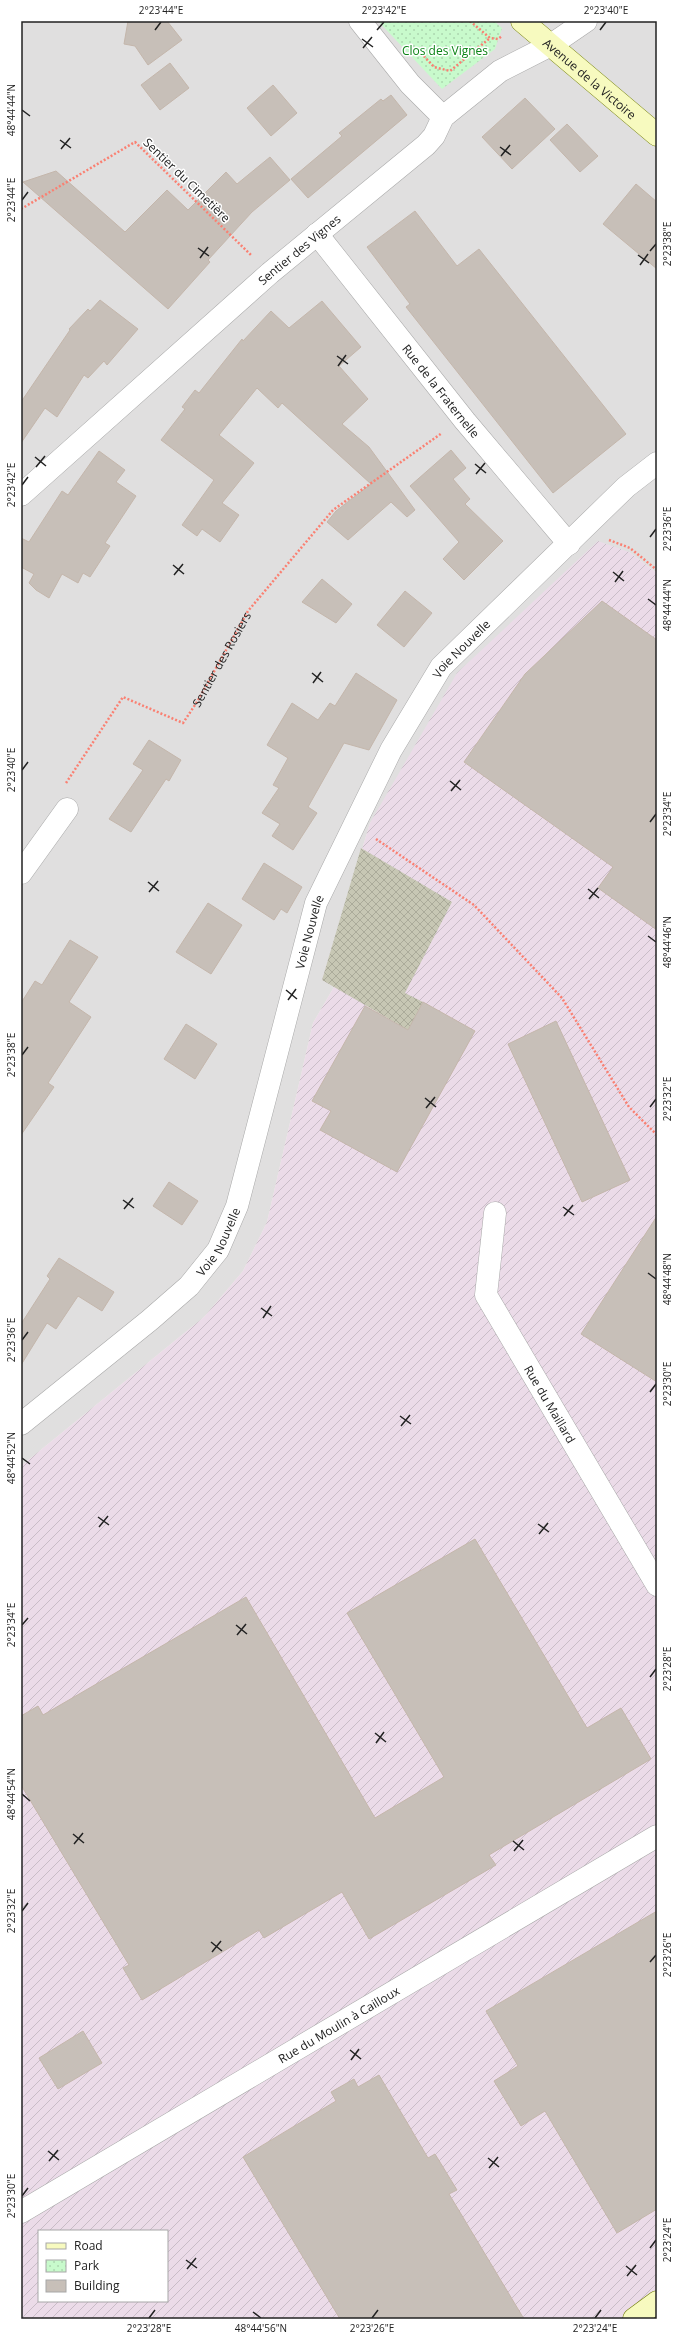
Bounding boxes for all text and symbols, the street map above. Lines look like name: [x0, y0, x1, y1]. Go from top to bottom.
text: 2°23'44"E: [139, 3, 183, 17]
text: 2°23'42"E: [362, 3, 406, 17]
text: 2°23'40"E: [584, 3, 628, 17]
street label: Avenue de la Victoire: [540, 34, 640, 123]
park label: Clos des Vignes: [402, 42, 488, 59]
text: 48°44'44"N: [4, 84, 18, 136]
street label: Sentier du Cimetière: [140, 134, 234, 226]
text: 2°23'44"E: [4, 178, 18, 222]
street label: Sentier des Vignes: [254, 210, 344, 288]
text: 2°23'38"E: [660, 222, 674, 266]
street label: Rue de la Fraternelle: [399, 340, 484, 441]
text: 2°23'42"E: [4, 463, 18, 507]
text: 2°23'36"E: [660, 507, 674, 551]
text: 48°44'44"N: [660, 579, 674, 631]
street label: Sentier des Rosiers: [188, 608, 255, 710]
street label: Voie Nouvelle: [428, 615, 494, 681]
text: 2°23'40"E: [4, 748, 18, 792]
text: 2°23'34"E: [660, 792, 674, 836]
street label: Voie Nouvelle: [291, 891, 327, 971]
text: 48°44'46"N: [660, 916, 674, 968]
text: 2°23'38"E: [4, 1033, 18, 1077]
text: 2°23'32"E: [660, 1077, 674, 1121]
street label: Voie Nouvelle: [192, 1205, 244, 1279]
text: 48°44'48"N: [660, 1253, 674, 1305]
text: 2°23'36"E: [4, 1318, 18, 1362]
street label: Rue du Maillard: [521, 1362, 580, 1446]
text: 2°23'30"E: [660, 1362, 674, 1406]
text: 48°44'52"N: [4, 1432, 18, 1484]
text: 2°23'34"E: [4, 1603, 18, 1647]
text: 2°23'28"E: [660, 1647, 674, 1691]
text: 48°44'54"N: [4, 1768, 18, 1820]
text: 2°23'32"E: [4, 1889, 18, 1933]
text: 2°23'26"E: [660, 1933, 674, 1977]
street label: Rue du Moulin à Cailloux: [275, 1981, 403, 2067]
text: 2°23'30"E: [4, 2174, 18, 2218]
text: 2°23'24"E: [660, 2218, 674, 2262]
legend: [38, 2230, 168, 2302]
text: Road: [74, 2237, 103, 2254]
text: Park: [74, 2257, 100, 2274]
text: Building: [74, 2277, 120, 2294]
text: 2°23'28"E: [127, 2321, 171, 2335]
text: 48°44'56"N: [235, 2321, 287, 2335]
text: 2°23'26"E: [350, 2321, 394, 2335]
text: 2°23'24"E: [573, 2321, 617, 2335]

